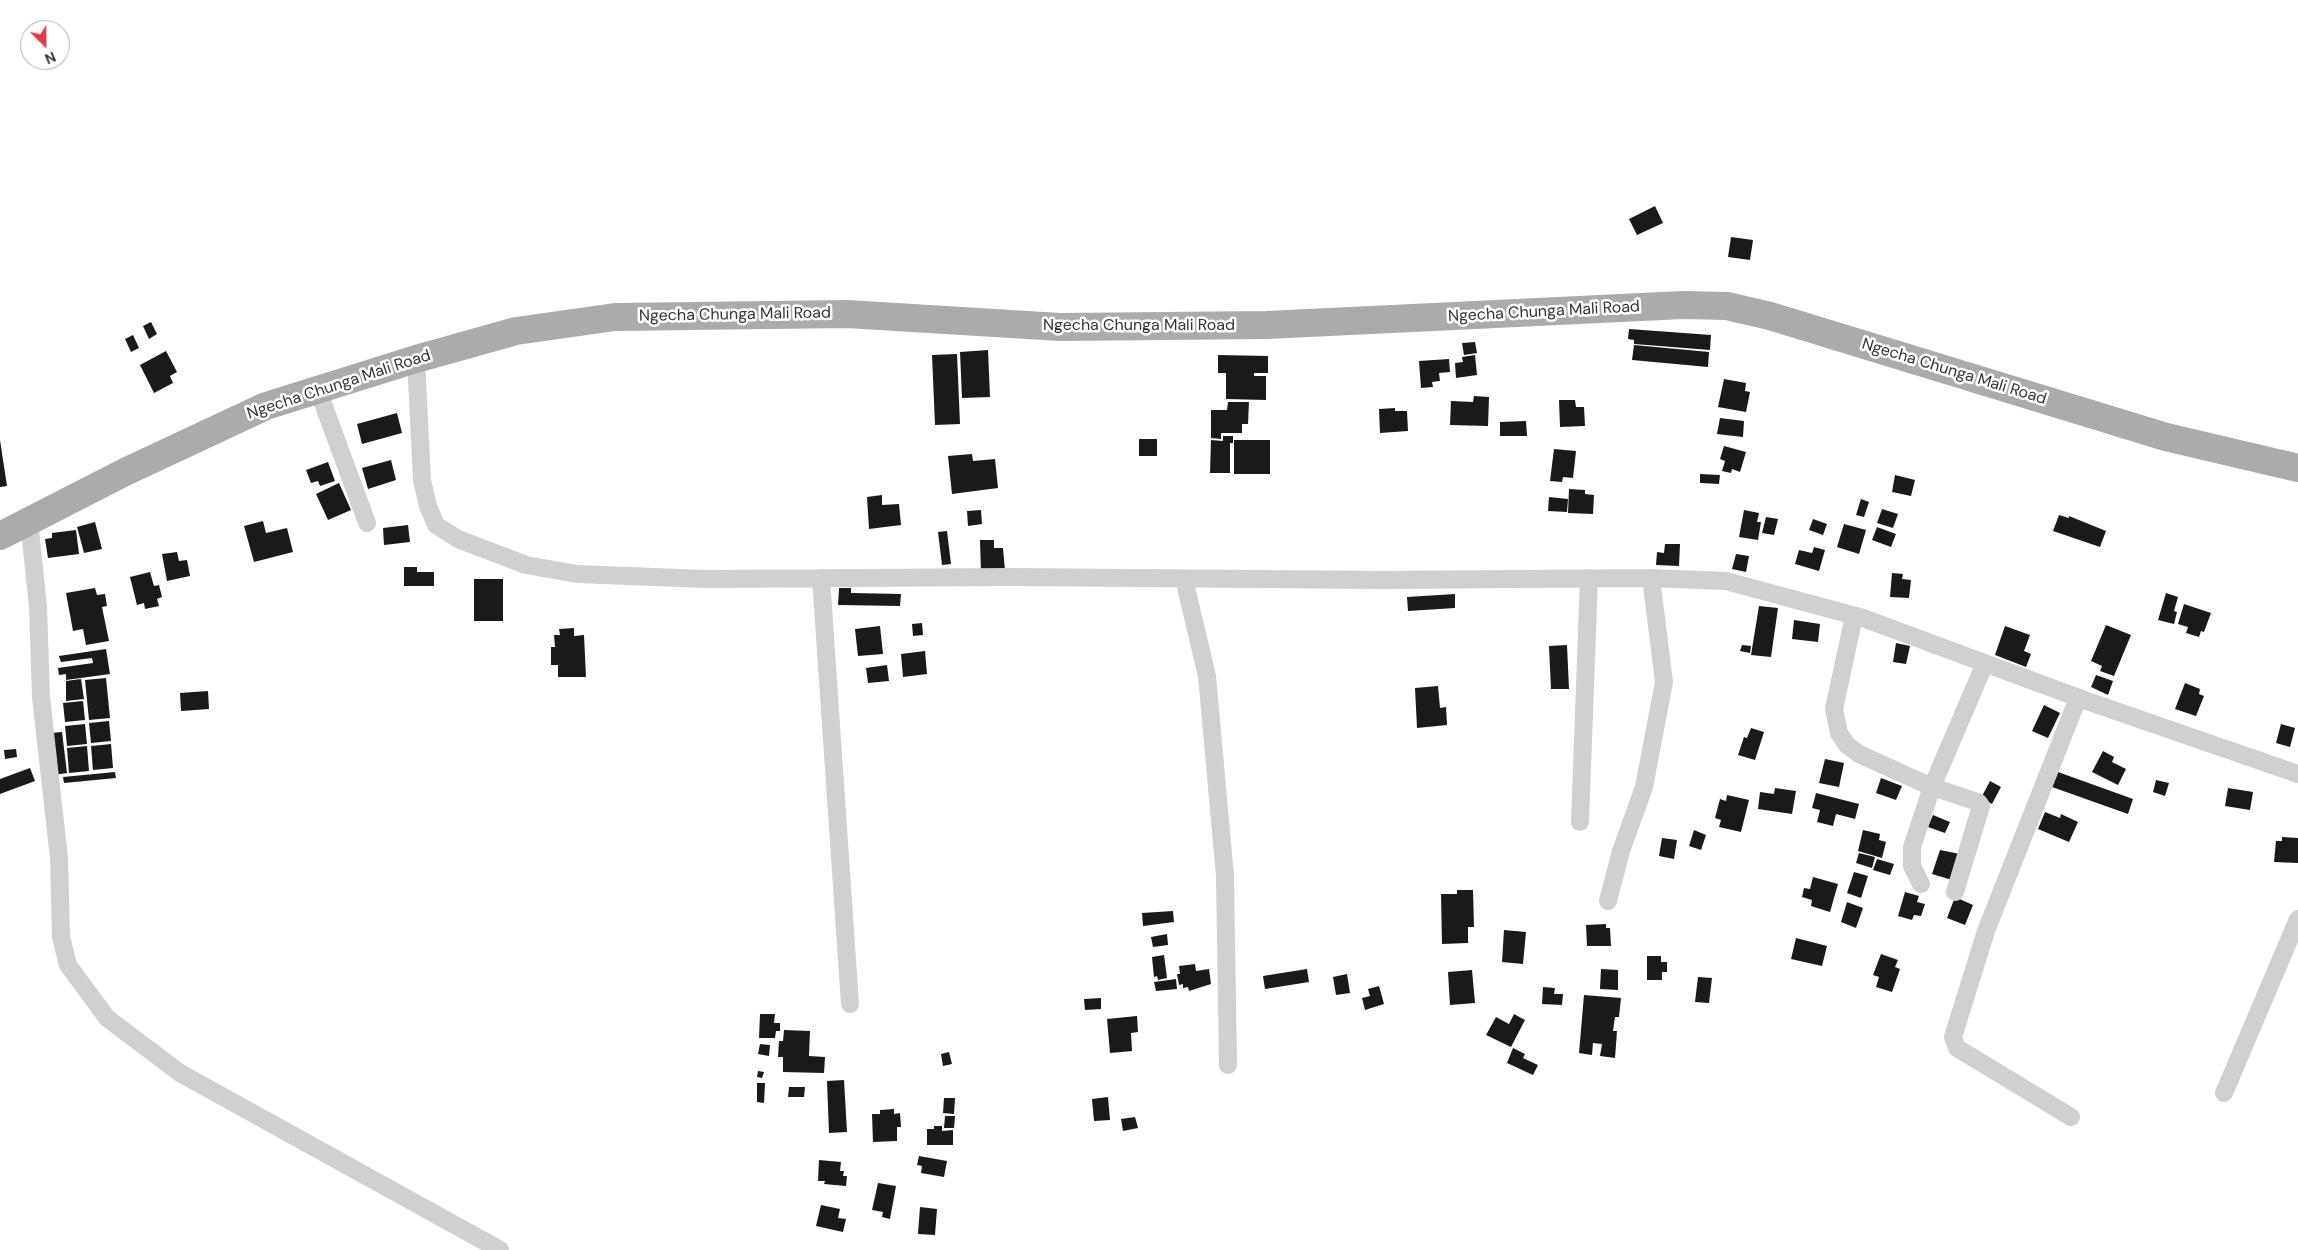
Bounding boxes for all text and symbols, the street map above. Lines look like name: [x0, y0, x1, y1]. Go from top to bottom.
north arrow: [20, 20, 70, 70]
text: N: [42, 48, 59, 68]
street label: Ngecha Chunga Mali Road: [1448, 297, 1640, 327]
street label: Ngecha Chunga Mali Road: [639, 304, 831, 326]
street label: Ngecha Chunga Mali Road: [1043, 316, 1235, 336]
street label: Ngecha Chunga Mali Road: [1859, 335, 2049, 409]
street label: Ngecha Chunga Mali Road: [245, 346, 433, 424]

